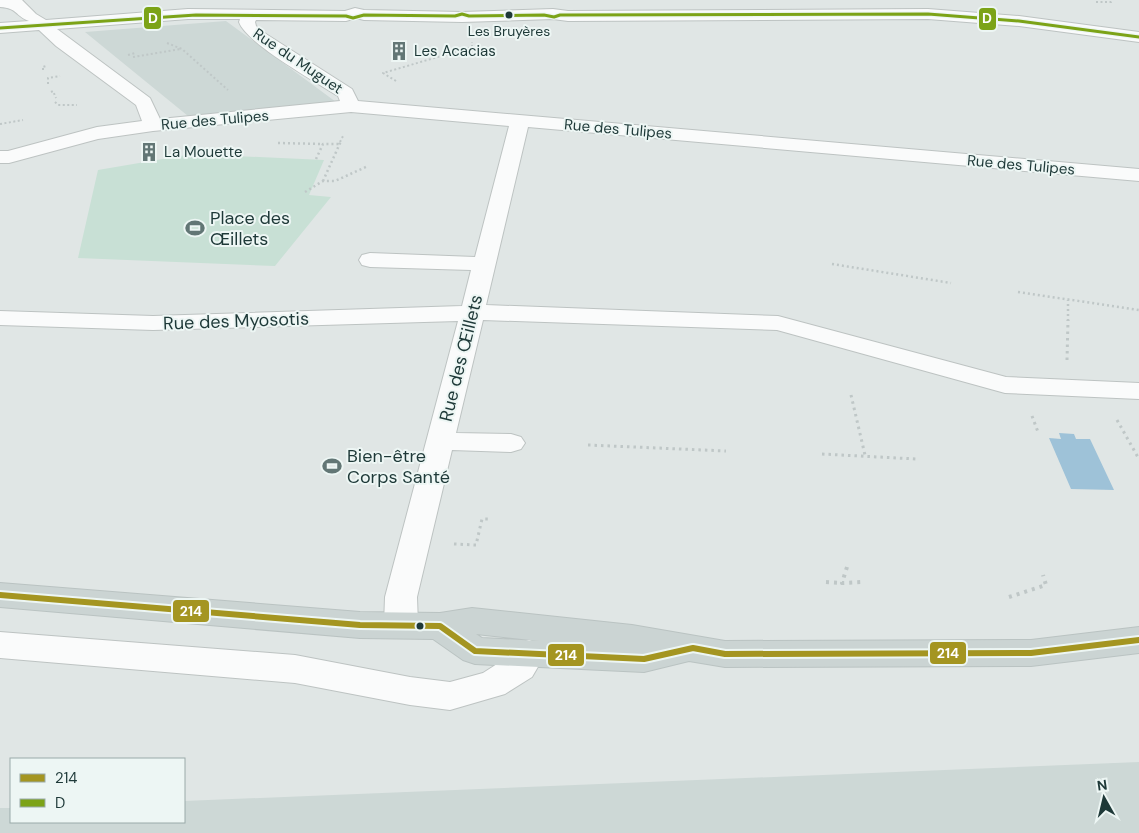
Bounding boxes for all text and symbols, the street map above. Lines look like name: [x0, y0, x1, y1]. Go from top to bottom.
line badge: D: [143, 6, 162, 30]
line badge: D: [978, 7, 997, 31]
text: D: [148, 9, 158, 27]
text: D: [982, 9, 992, 27]
marker: Les Bruyères: [504, 10, 514, 20]
place label: Les Bruyères: [468, 22, 550, 40]
street label: Rue du Muguet: [249, 24, 347, 99]
building icon: Les Acacias: [388, 40, 410, 62]
place label: Les Acacias: [414, 41, 496, 61]
street label: Rue des Tulipes: [160, 105, 270, 135]
street label: Rue des Tulipes: [563, 114, 673, 144]
building icon: La Mouette: [138, 141, 160, 163]
place label: La Mouette: [164, 142, 243, 162]
street label: Rue des Tulipes: [966, 150, 1076, 180]
place label: Place des Œillets: [210, 206, 290, 251]
sports icon: Place des Œillets: [184, 217, 206, 239]
street label: Rue des Œillets: [434, 292, 488, 424]
street label: Rue des Myosotis: [163, 306, 309, 336]
place label: Bien-être Corps Santé: [347, 444, 450, 489]
sports icon: Bien-être Corps Santé: [321, 455, 343, 477]
line badge: 214: [172, 599, 210, 623]
text: 214: [180, 602, 202, 620]
unlabelled marker: [415, 621, 425, 631]
line badge: 214: [929, 641, 967, 665]
line badge: 214: [547, 643, 585, 667]
text: 214: [937, 644, 959, 662]
text: 214: [555, 646, 577, 664]
legend: [10, 758, 185, 823]
text: 214: [55, 768, 77, 788]
north arrow: [1079, 773, 1129, 823]
text: N: [1096, 776, 1109, 795]
text: D: [55, 793, 65, 813]

